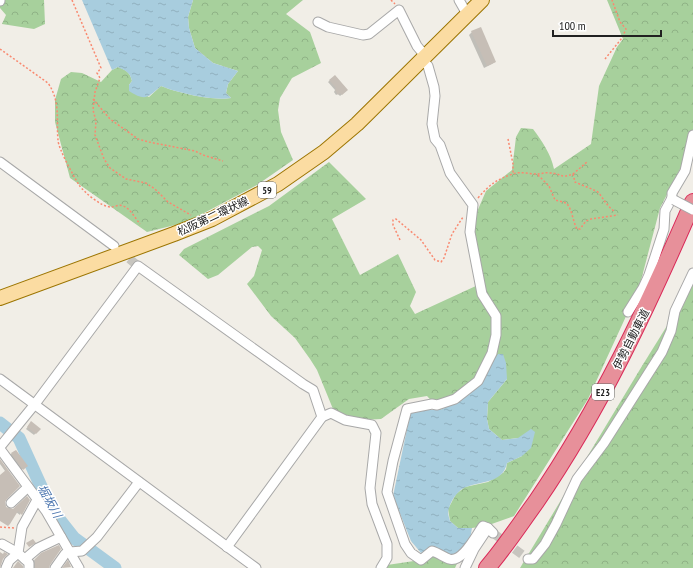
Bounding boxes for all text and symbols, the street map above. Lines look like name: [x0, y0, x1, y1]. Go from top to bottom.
scale bar: [553, 12, 661, 38]
text: 100 m: [559, 18, 586, 33]
road number: 59: [258, 182, 276, 198]
street label: 松阪第二環状線: [175, 193, 251, 239]
street label: 伊勢自動車道: [610, 306, 652, 372]
road number: E23: [592, 384, 614, 400]
water label: 堀坂川: [35, 482, 66, 522]

